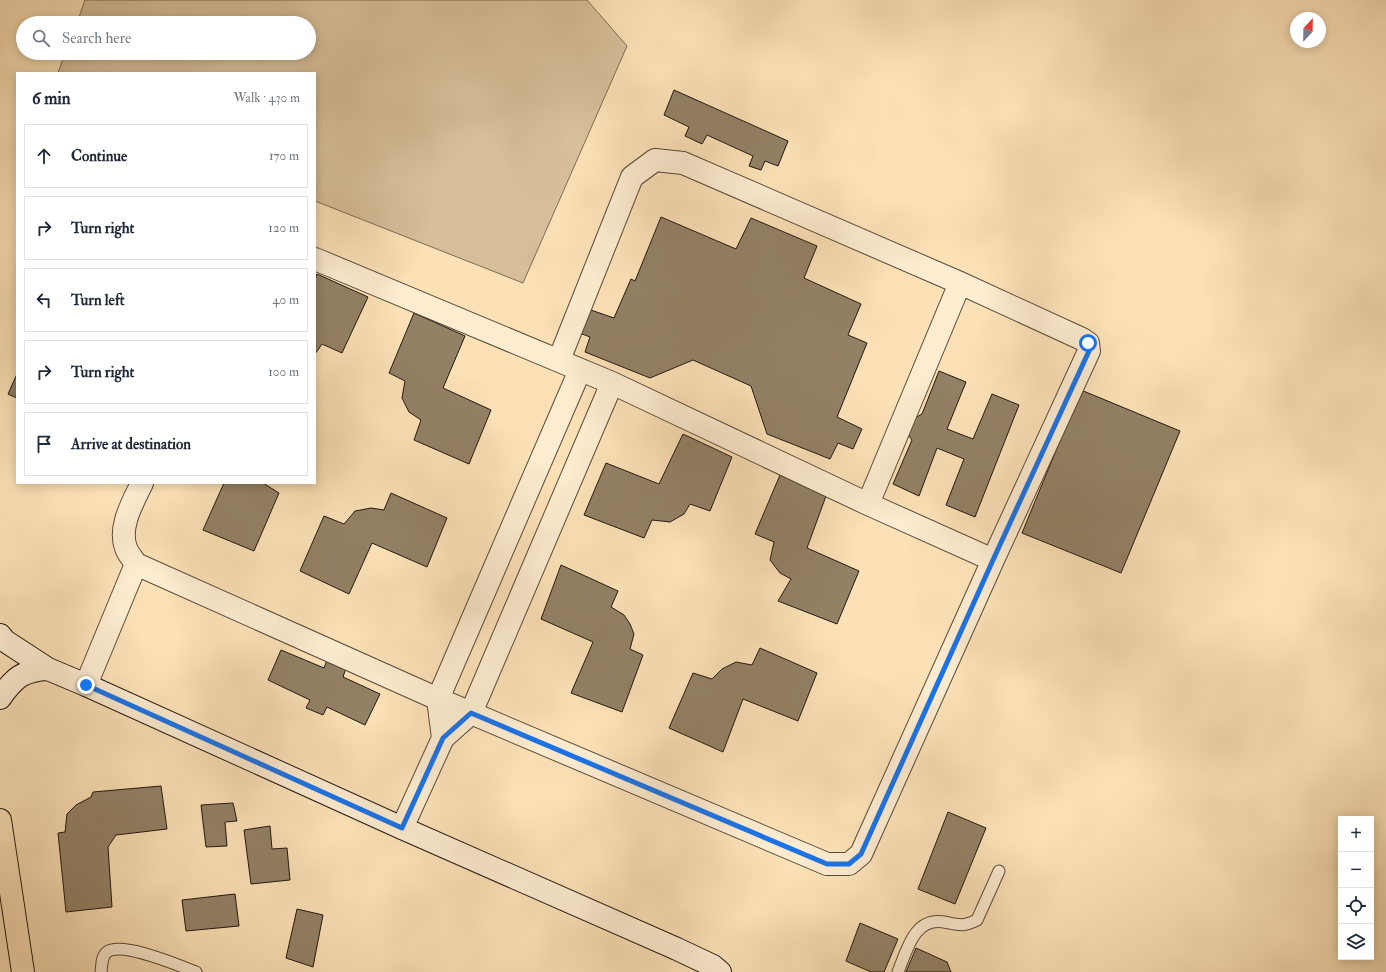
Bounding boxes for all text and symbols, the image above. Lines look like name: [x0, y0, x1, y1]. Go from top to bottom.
north arrow: [1290, 12, 1326, 48]
search box: [16, 16, 316, 60]
icon: search: [30, 27, 52, 49]
text: Search here: [62, 29, 131, 48]
text: 6 min: [32, 88, 71, 109]
text: Walk · 430 m: [234, 90, 300, 106]
icon: ahead: [33, 145, 55, 167]
text: Continue: [71, 147, 127, 166]
text: 170 m: [269, 148, 299, 164]
icon: right: [33, 217, 55, 239]
text: Turn right: [71, 219, 134, 238]
text: 120 m: [268, 220, 299, 236]
icon: left: [33, 289, 55, 311]
text: Turn left: [71, 291, 125, 310]
text: 40 m: [273, 292, 299, 308]
route start: [1079, 334, 1097, 352]
icon: right: [33, 361, 55, 383]
text: Turn right: [71, 363, 134, 382]
text: 100 m: [268, 364, 299, 380]
icon: arrive: [33, 433, 55, 455]
text: Arrive at destination: [71, 435, 191, 454]
route end: [77, 676, 95, 694]
map controls: [1338, 816, 1374, 960]
button: +: [1338, 816, 1374, 852]
button: −: [1338, 852, 1374, 888]
button: locate: [1338, 888, 1374, 924]
button: layers: [1338, 924, 1374, 960]

